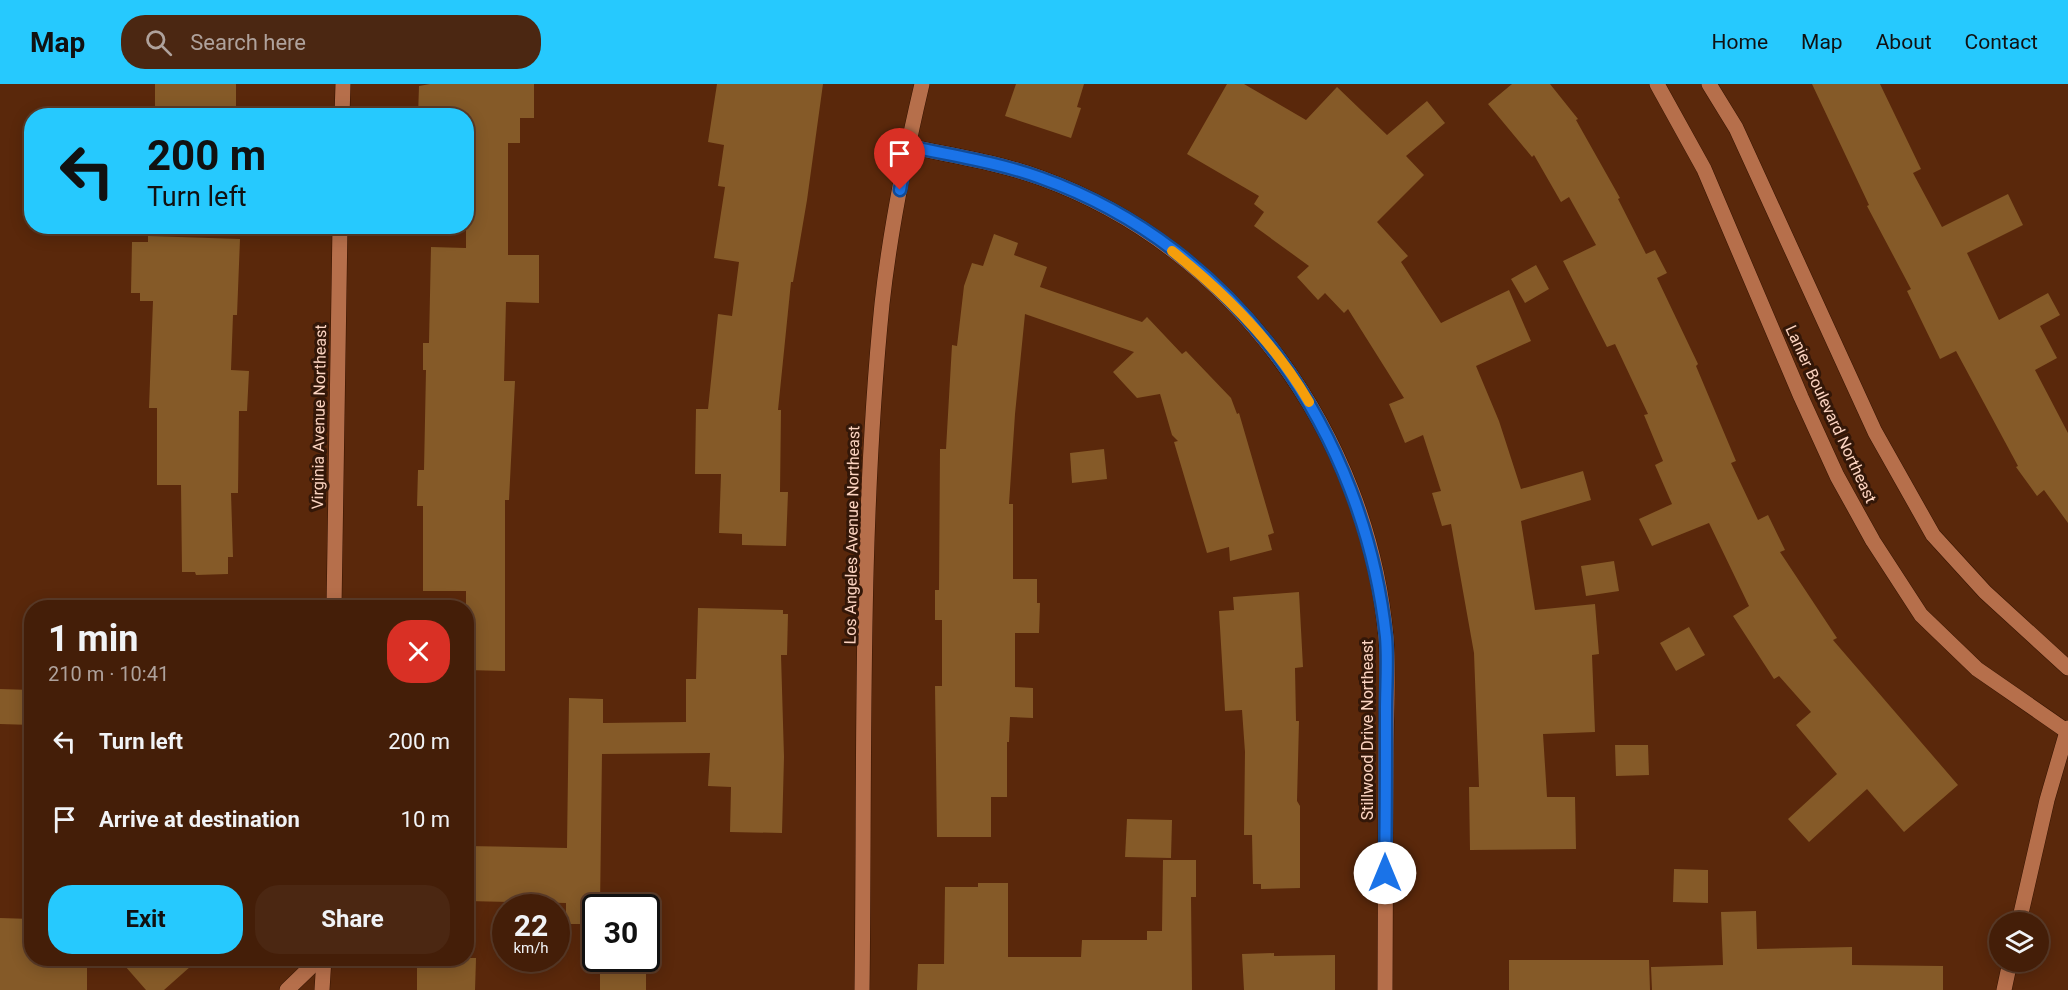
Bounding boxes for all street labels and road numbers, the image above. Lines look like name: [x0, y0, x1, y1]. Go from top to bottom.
street label: Lanier Boulevard Northeast: [1781, 322, 1881, 506]
street label: Virginia Avenue Northeast: [308, 324, 330, 510]
street label: Los Angeles Avenue Northeast: [841, 426, 863, 644]
street label: Stillwood Drive Northeast: [1358, 640, 1377, 820]

